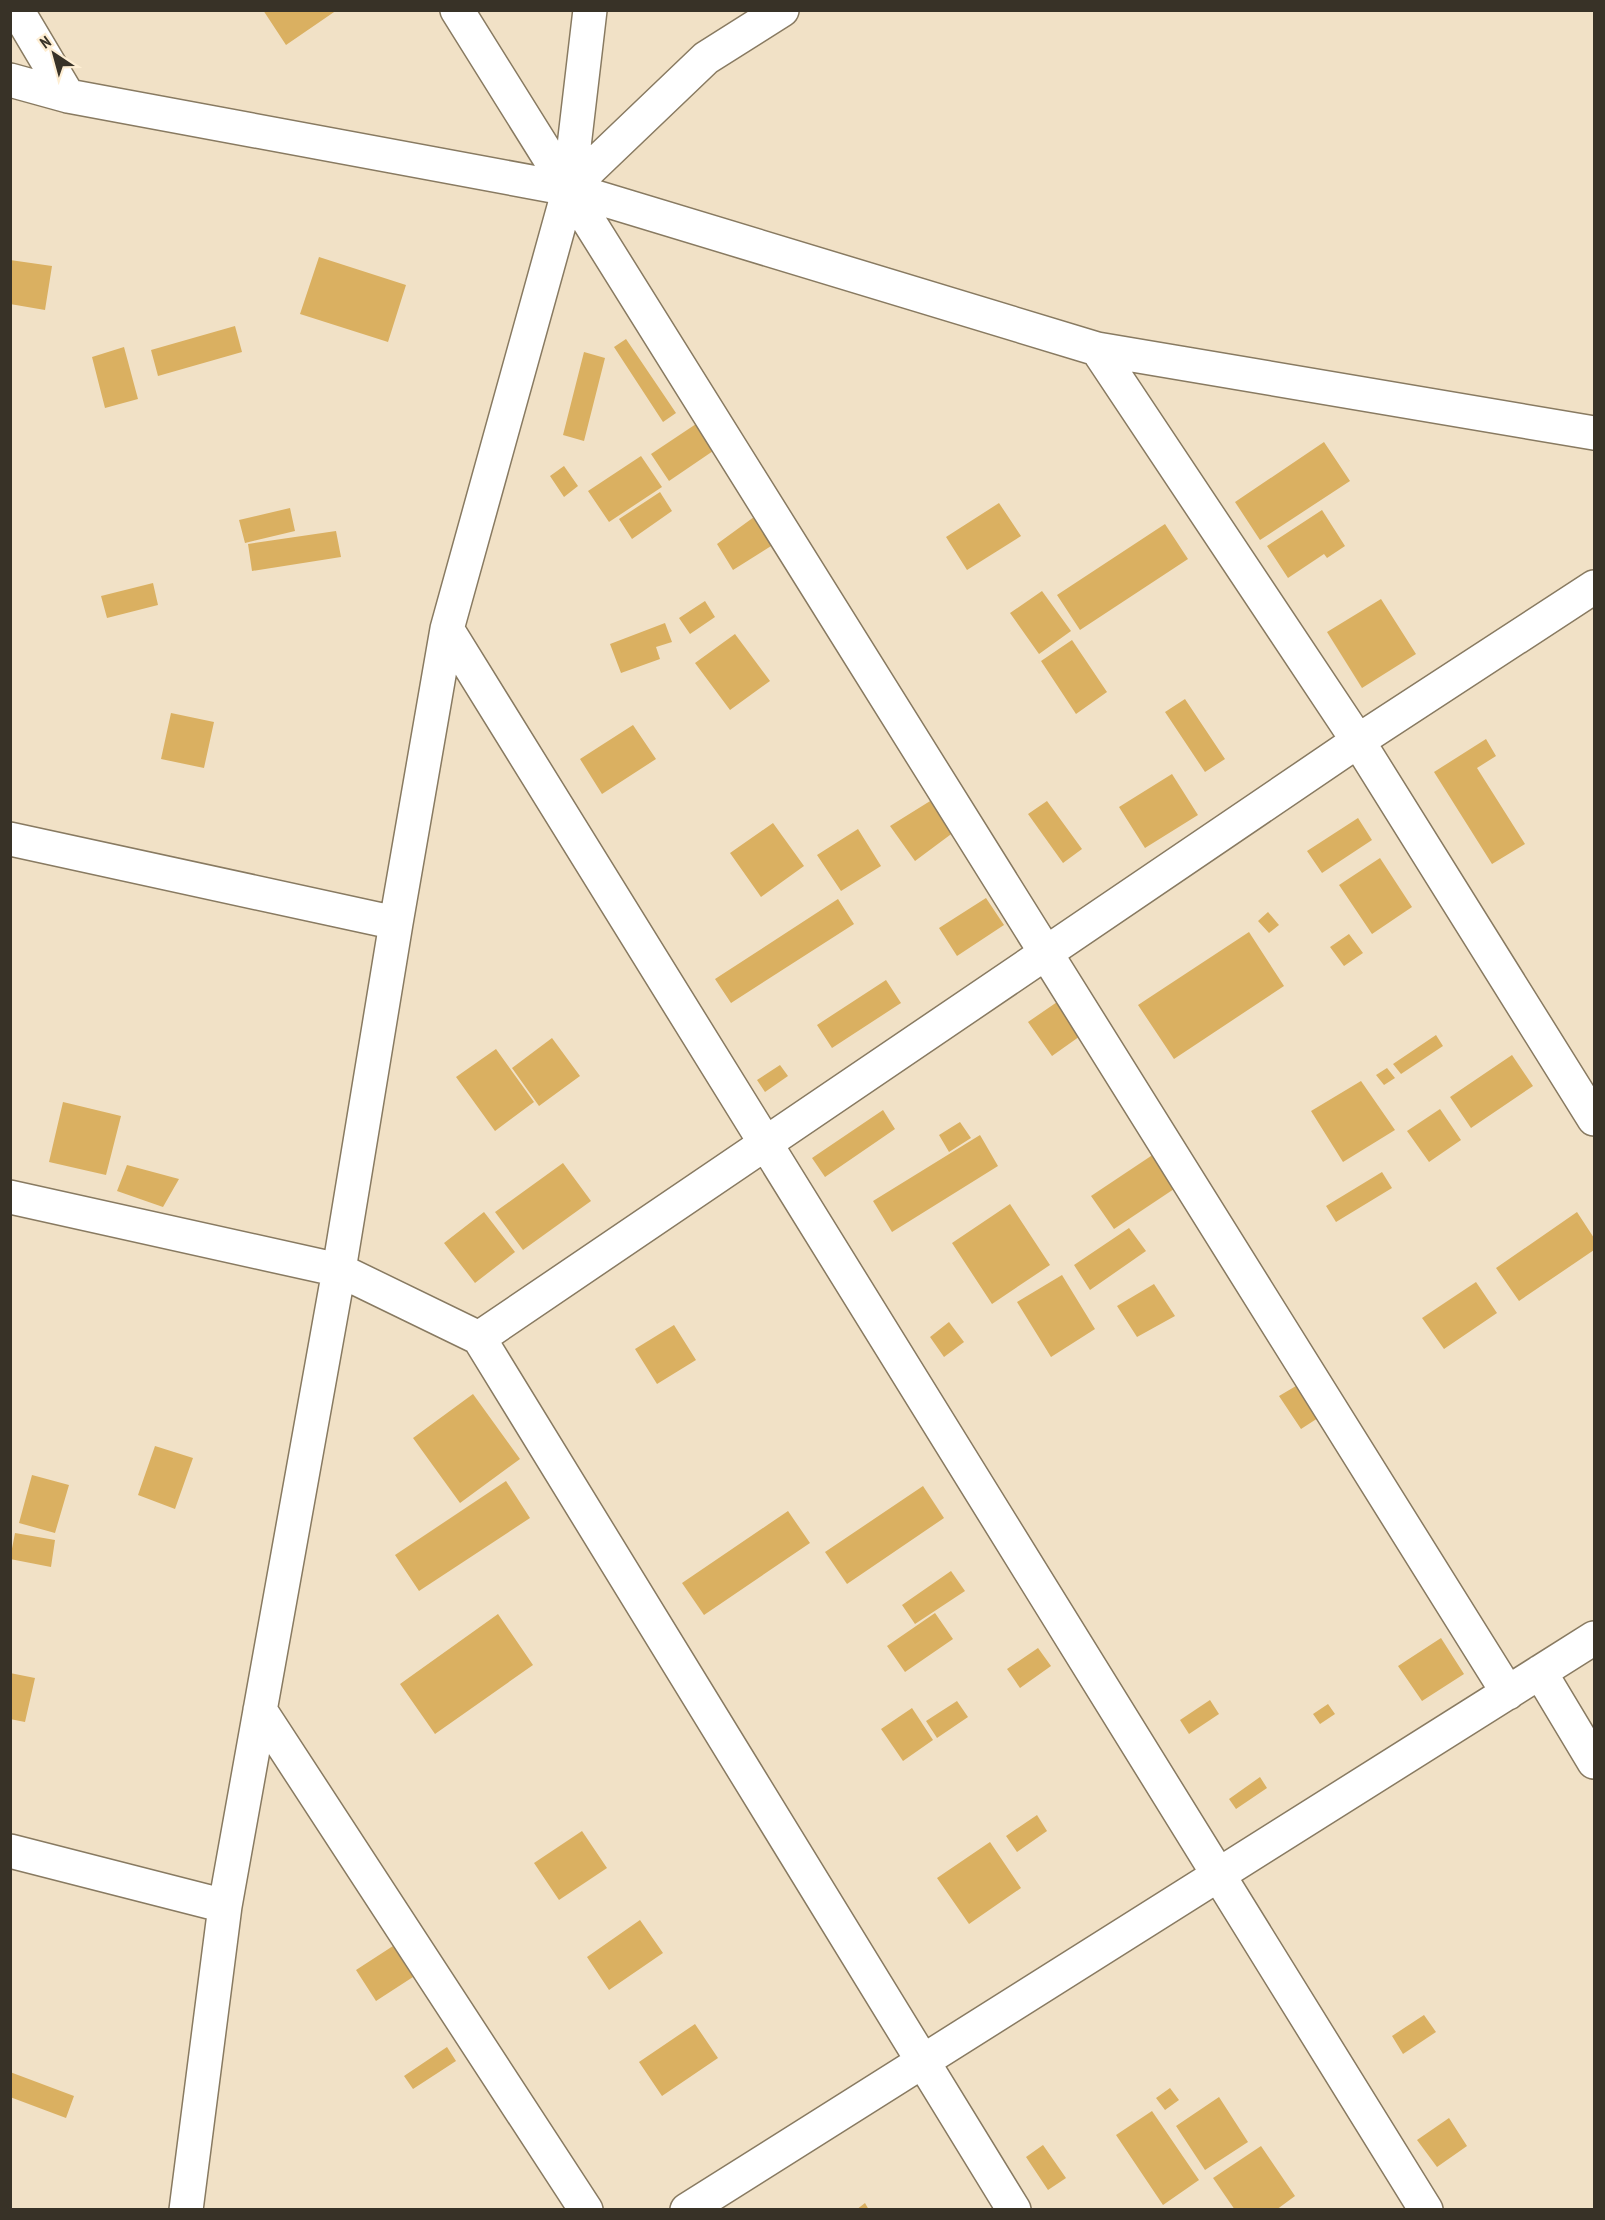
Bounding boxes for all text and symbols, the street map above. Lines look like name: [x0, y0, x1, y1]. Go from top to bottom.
north arrow: [24, 24, 84, 84]
text: N: [36, 31, 55, 52]

